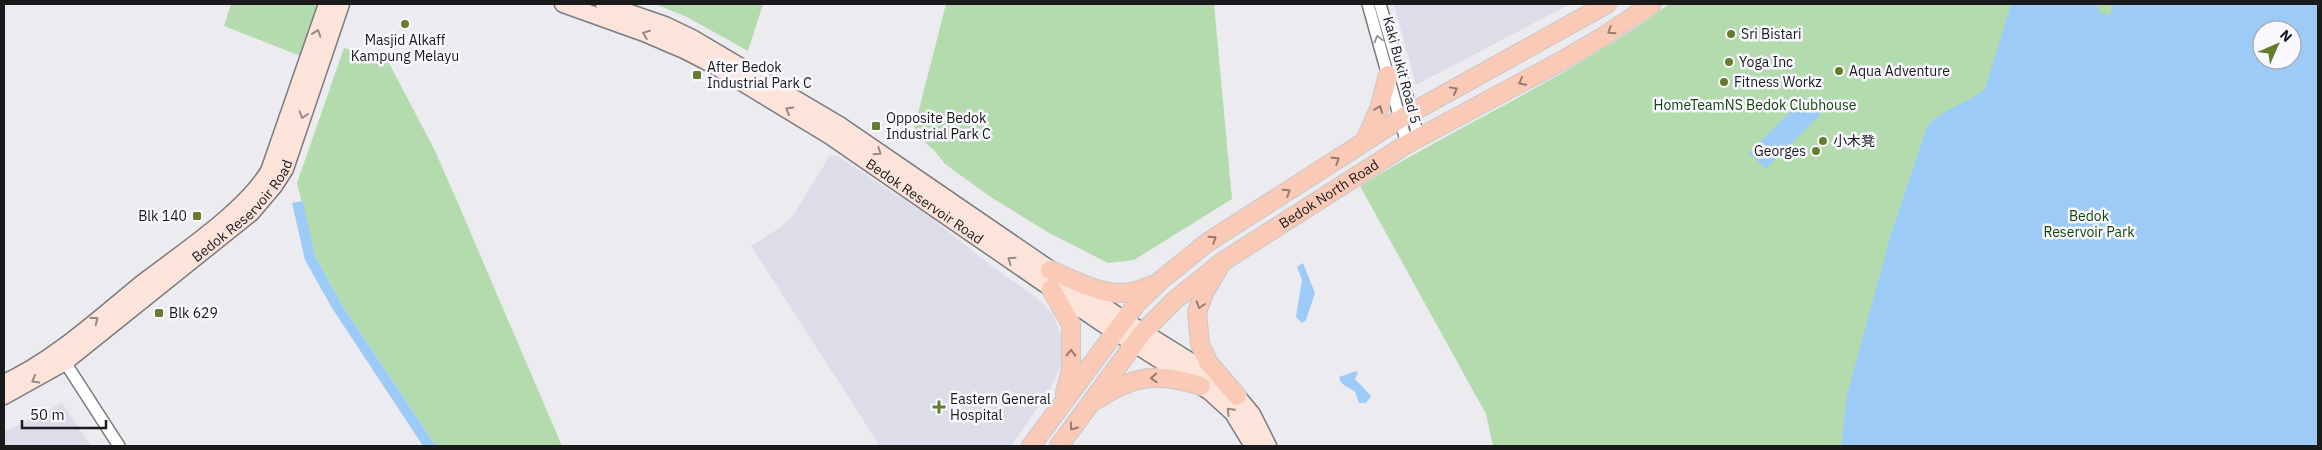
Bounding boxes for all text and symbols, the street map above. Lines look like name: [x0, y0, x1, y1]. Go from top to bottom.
street label: Kaki Bukit Road 5: [1379, 14, 1425, 126]
marker: Masjid Alkaff Kampung Melayu: [399, 18, 411, 30]
north arrow: [2252, 20, 2302, 70]
one-way arrow: [1608, 25, 1617, 34]
place label: Sri Bistari: [1741, 25, 1801, 43]
text: N: [2276, 26, 2296, 46]
marker: Sri Bistari: [1725, 28, 1737, 40]
one-way arrow: [642, 29, 651, 40]
one-way arrow: [311, 30, 321, 38]
place label: Masjid Alkaff Kampung Melayu: [351, 31, 459, 65]
one-way arrow: [1373, 35, 1384, 44]
place label: Yoga Inc: [1739, 53, 1793, 71]
marker: Yoga Inc: [1723, 56, 1735, 68]
place label: After Bedok Industrial Park C: [707, 58, 812, 92]
place label: Aqua Adventure: [1849, 62, 1950, 80]
marker: Aqua Adventure: [1833, 65, 1845, 77]
marker: After Bedok Industrial Park C: [691, 69, 703, 81]
place label: Fitness Workz: [1734, 73, 1822, 91]
one-way arrow: [1518, 76, 1527, 86]
marker: Fitness Workz: [1718, 76, 1730, 88]
one-way arrow: [1449, 86, 1458, 96]
park label: HomeTeamNS Bedok Clubhouse: [1654, 96, 1857, 114]
one-way arrow: [1372, 105, 1383, 114]
one-way arrow: [785, 107, 794, 117]
place label: Opposite Bedok Industrial Park C: [886, 109, 991, 143]
one-way arrow: [299, 110, 309, 118]
marker: Opposite Bedok Industrial Park C: [870, 120, 882, 132]
place label: 小木凳: [1833, 132, 1875, 150]
marker: 小木凳: [1817, 135, 1829, 147]
place label: Georges: [1754, 142, 1806, 160]
marker: Georges: [1810, 145, 1822, 157]
one-way arrow: [872, 146, 882, 155]
street label: Bedok Reservoir Road: [863, 155, 987, 248]
street label: Bedok North Road: [1276, 155, 1382, 232]
street label: Bedok Reservoir Road: [188, 157, 297, 266]
one-way arrow: [1330, 157, 1339, 166]
one-way arrow: [1281, 188, 1290, 198]
place label: Blk 140: [138, 207, 187, 225]
park label: Bedok Reservoir Park: [2043, 207, 2135, 241]
marker: Blk 140: [191, 210, 203, 222]
one-way arrow: [1208, 236, 1217, 245]
one-way arrow: [1008, 258, 1017, 266]
one-way arrow: [1195, 300, 1205, 309]
place label: Blk 629: [169, 304, 218, 322]
marker: Blk 629: [153, 307, 165, 319]
one-way arrow: [90, 317, 99, 326]
one-way arrow: [1066, 349, 1077, 357]
one-way arrow: [1150, 372, 1158, 383]
one-way arrow: [31, 374, 40, 384]
place label: Eastern General Hospital: [950, 390, 1051, 424]
scale bar: [22, 398, 106, 430]
marker: Eastern General Hospital: [932, 400, 946, 414]
text: 50 m: [30, 405, 65, 424]
one-way arrow: [1227, 407, 1236, 416]
one-way arrow: [1070, 421, 1079, 430]

